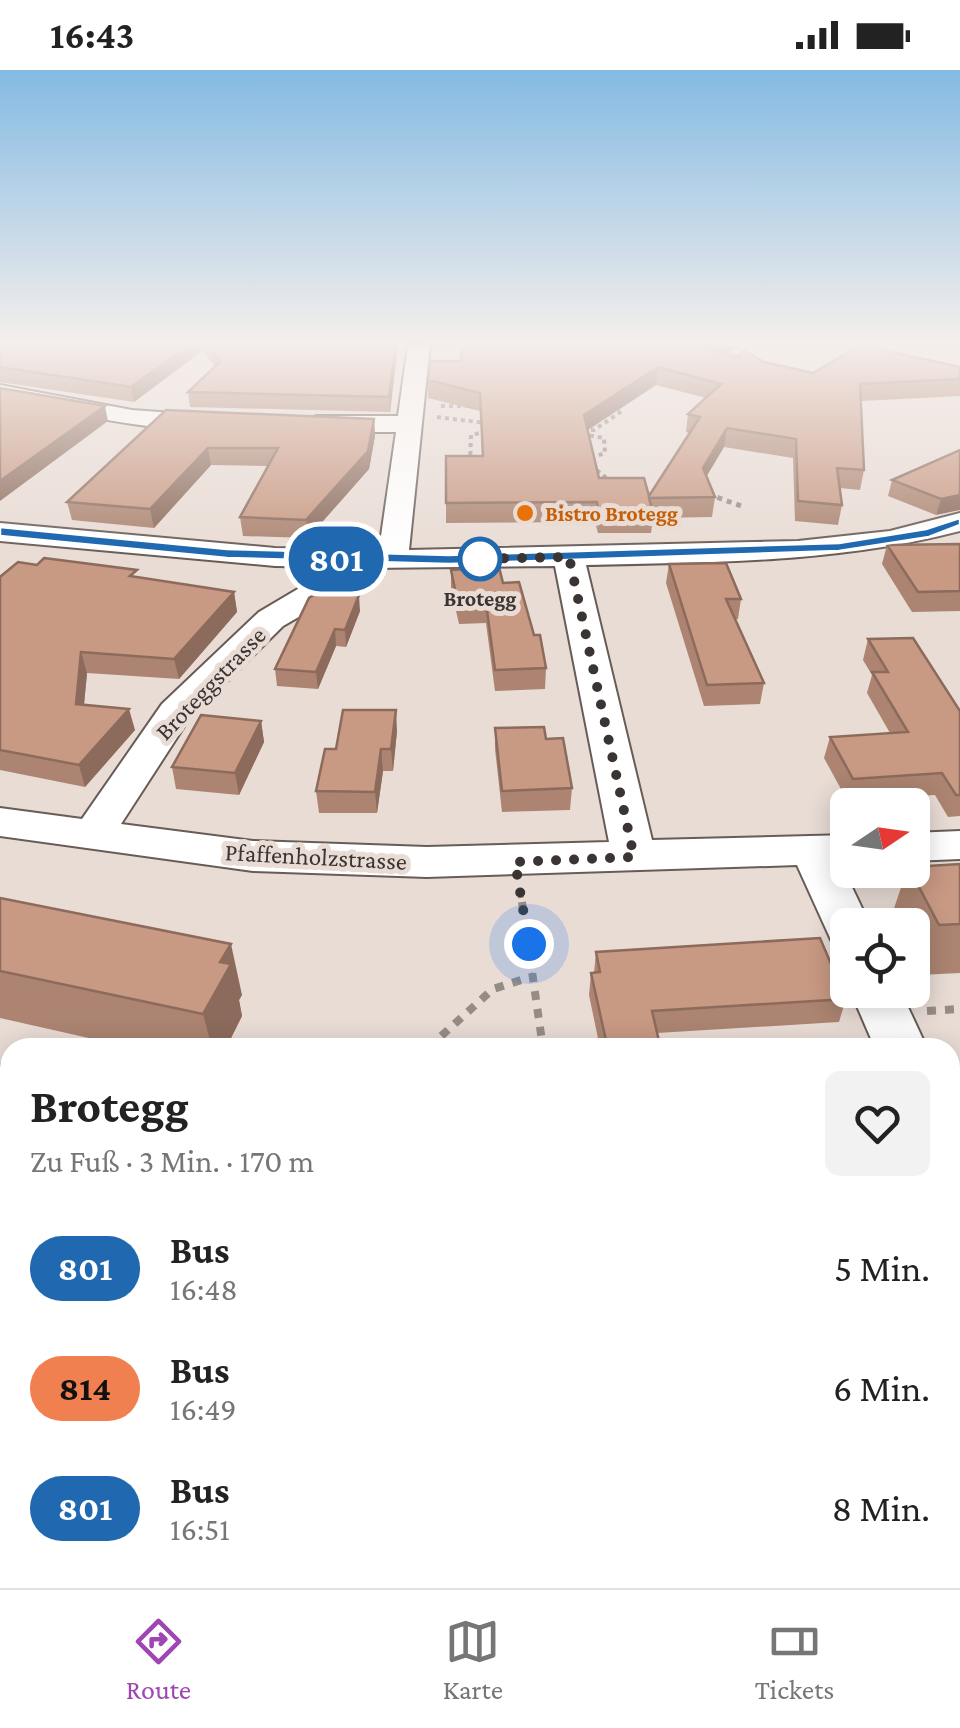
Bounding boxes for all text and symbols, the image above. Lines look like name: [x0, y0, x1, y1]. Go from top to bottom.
text: 16:43: [50, 14, 134, 56]
place label: Bistro Brotegg: [545, 501, 678, 526]
marker: Bistro Brotegg: [514, 502, 536, 524]
line badge: 801: [278, 526, 394, 592]
marker: Brotegg: [459, 538, 501, 580]
text: 801: [309, 540, 363, 579]
place label: Brotegg: [444, 586, 516, 611]
street label: Broteggstrasse: [150, 621, 272, 746]
north arrow: [830, 788, 930, 888]
map controls: [830, 788, 930, 1008]
street label: Pfaffenholzstrasse: [224, 838, 408, 875]
button: locate: [830, 908, 930, 1008]
your location: [504, 919, 554, 969]
button: heart: [825, 1071, 930, 1176]
text: Brotegg: [30, 1079, 189, 1132]
text: Zu Fuß · 3 Min. · 170 m: [30, 1143, 314, 1179]
text: Bus: [170, 1229, 229, 1271]
text: 5 Min.: [834, 1247, 930, 1289]
text: 801: [58, 1249, 112, 1288]
text: 16:48: [170, 1271, 238, 1307]
text: Bus: [170, 1349, 229, 1391]
text: 6 Min.: [833, 1367, 930, 1409]
text: 814: [59, 1369, 111, 1408]
text: 16:49: [170, 1391, 236, 1427]
text: Bus: [170, 1469, 229, 1511]
text: 8 Min.: [832, 1487, 930, 1529]
text: 801: [58, 1489, 112, 1528]
text: 16:51: [170, 1511, 230, 1547]
tab: Route: [126, 1614, 191, 1705]
tab: Karte: [443, 1614, 503, 1705]
tab: Tickets: [755, 1614, 834, 1705]

